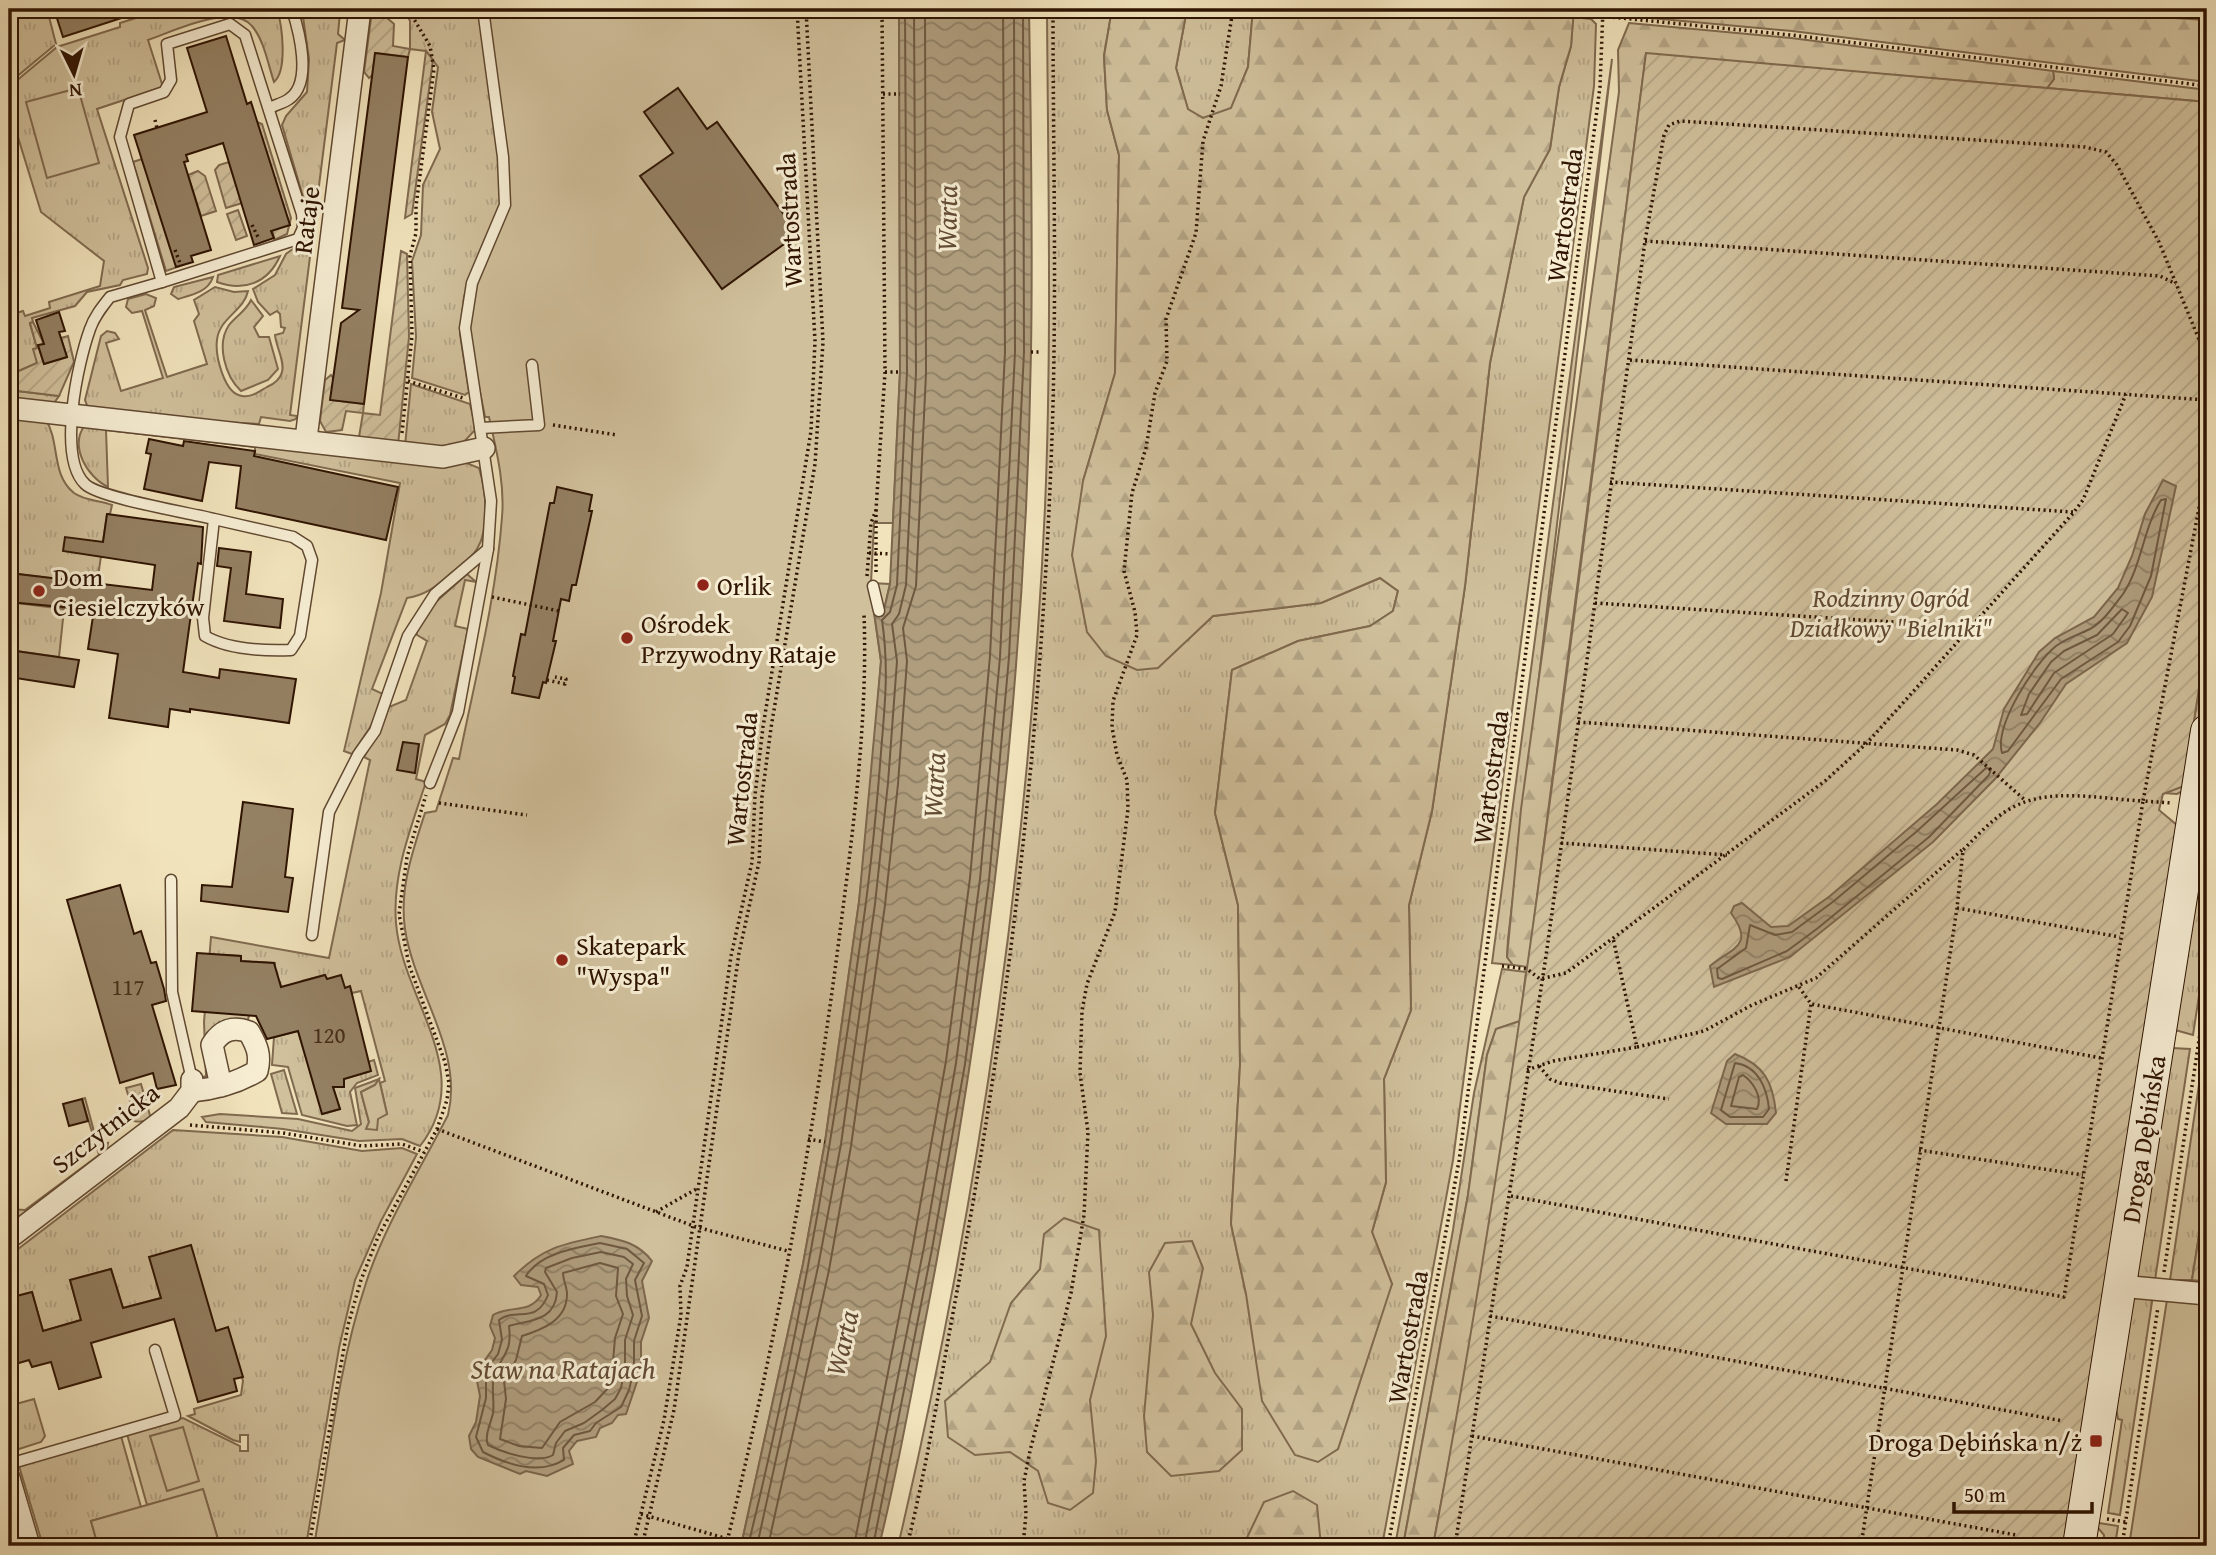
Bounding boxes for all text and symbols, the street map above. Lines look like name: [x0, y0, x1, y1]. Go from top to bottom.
north arrow: [38, 38, 108, 108]
text: N: [68, 76, 83, 105]
street label: Wartostrada: [1535, 145, 1593, 285]
street label: Wartostrada: [766, 151, 812, 288]
street label: Rataje: [283, 184, 329, 256]
water label: Warta: [925, 185, 967, 251]
place label: Dom Ciesielczyków: [53, 557, 205, 626]
place label: Orlik: [717, 566, 772, 605]
marker: Orlik: [695, 577, 711, 593]
park label: Rodzinny Ogród Działkowy "Bielniki": [1789, 578, 1992, 647]
marker: Dom Ciesielczyków: [31, 583, 47, 599]
place label: Ośrodek Przywodny Rataje: [641, 604, 836, 673]
marker: Ośrodek Przywodny Rataje: [619, 630, 635, 646]
street label: Wartostrada: [1461, 707, 1519, 847]
street label: Wartostrada: [715, 709, 768, 848]
water label: Warta: [911, 751, 955, 819]
place label: Skatepark "Wyspa": [576, 926, 687, 995]
marker: Skatepark "Wyspa": [554, 952, 570, 968]
house number: 117: [111, 970, 145, 1003]
house number: 120: [312, 1018, 346, 1051]
street label: Droga Dębińska: [2110, 1052, 2176, 1226]
street label: Szczytnicka: [43, 1073, 168, 1183]
street label: Wartostrada: [1376, 1266, 1438, 1407]
water label: Warta: [814, 1306, 868, 1380]
water label: Staw na Ratajach: [470, 1348, 656, 1389]
place label: Droga Dębińska n/ż: [1869, 1422, 2082, 1461]
marker: Droga Dębińska n/ż: [2088, 1433, 2104, 1449]
scale bar: [1954, 1471, 2092, 1515]
text: 50 m: [1964, 1479, 2006, 1510]

